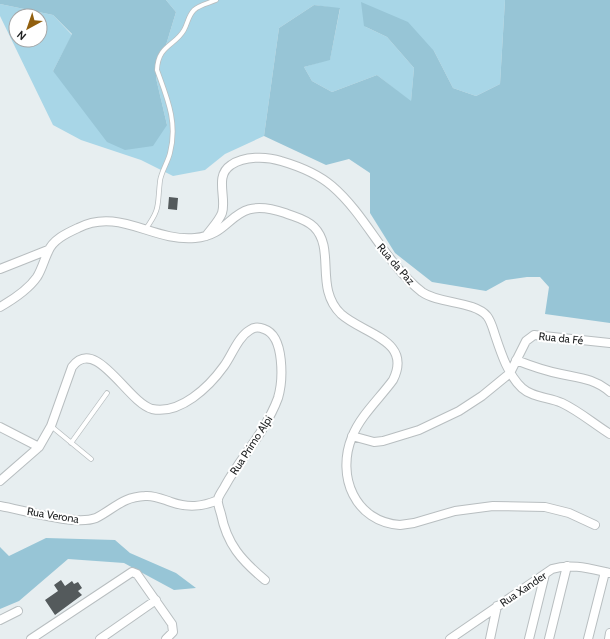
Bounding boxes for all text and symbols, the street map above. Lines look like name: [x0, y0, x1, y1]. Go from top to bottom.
north arrow: [8, 8, 48, 48]
text: N: [14, 28, 29, 44]
street label: Rua da Paz: [374, 240, 418, 288]
street label: Rua da Fé: [538, 329, 584, 347]
street label: Rua Primo Alpi: [227, 413, 275, 477]
street label: Rua Verona: [26, 504, 81, 526]
street label: Rua Xander: [497, 568, 549, 610]

